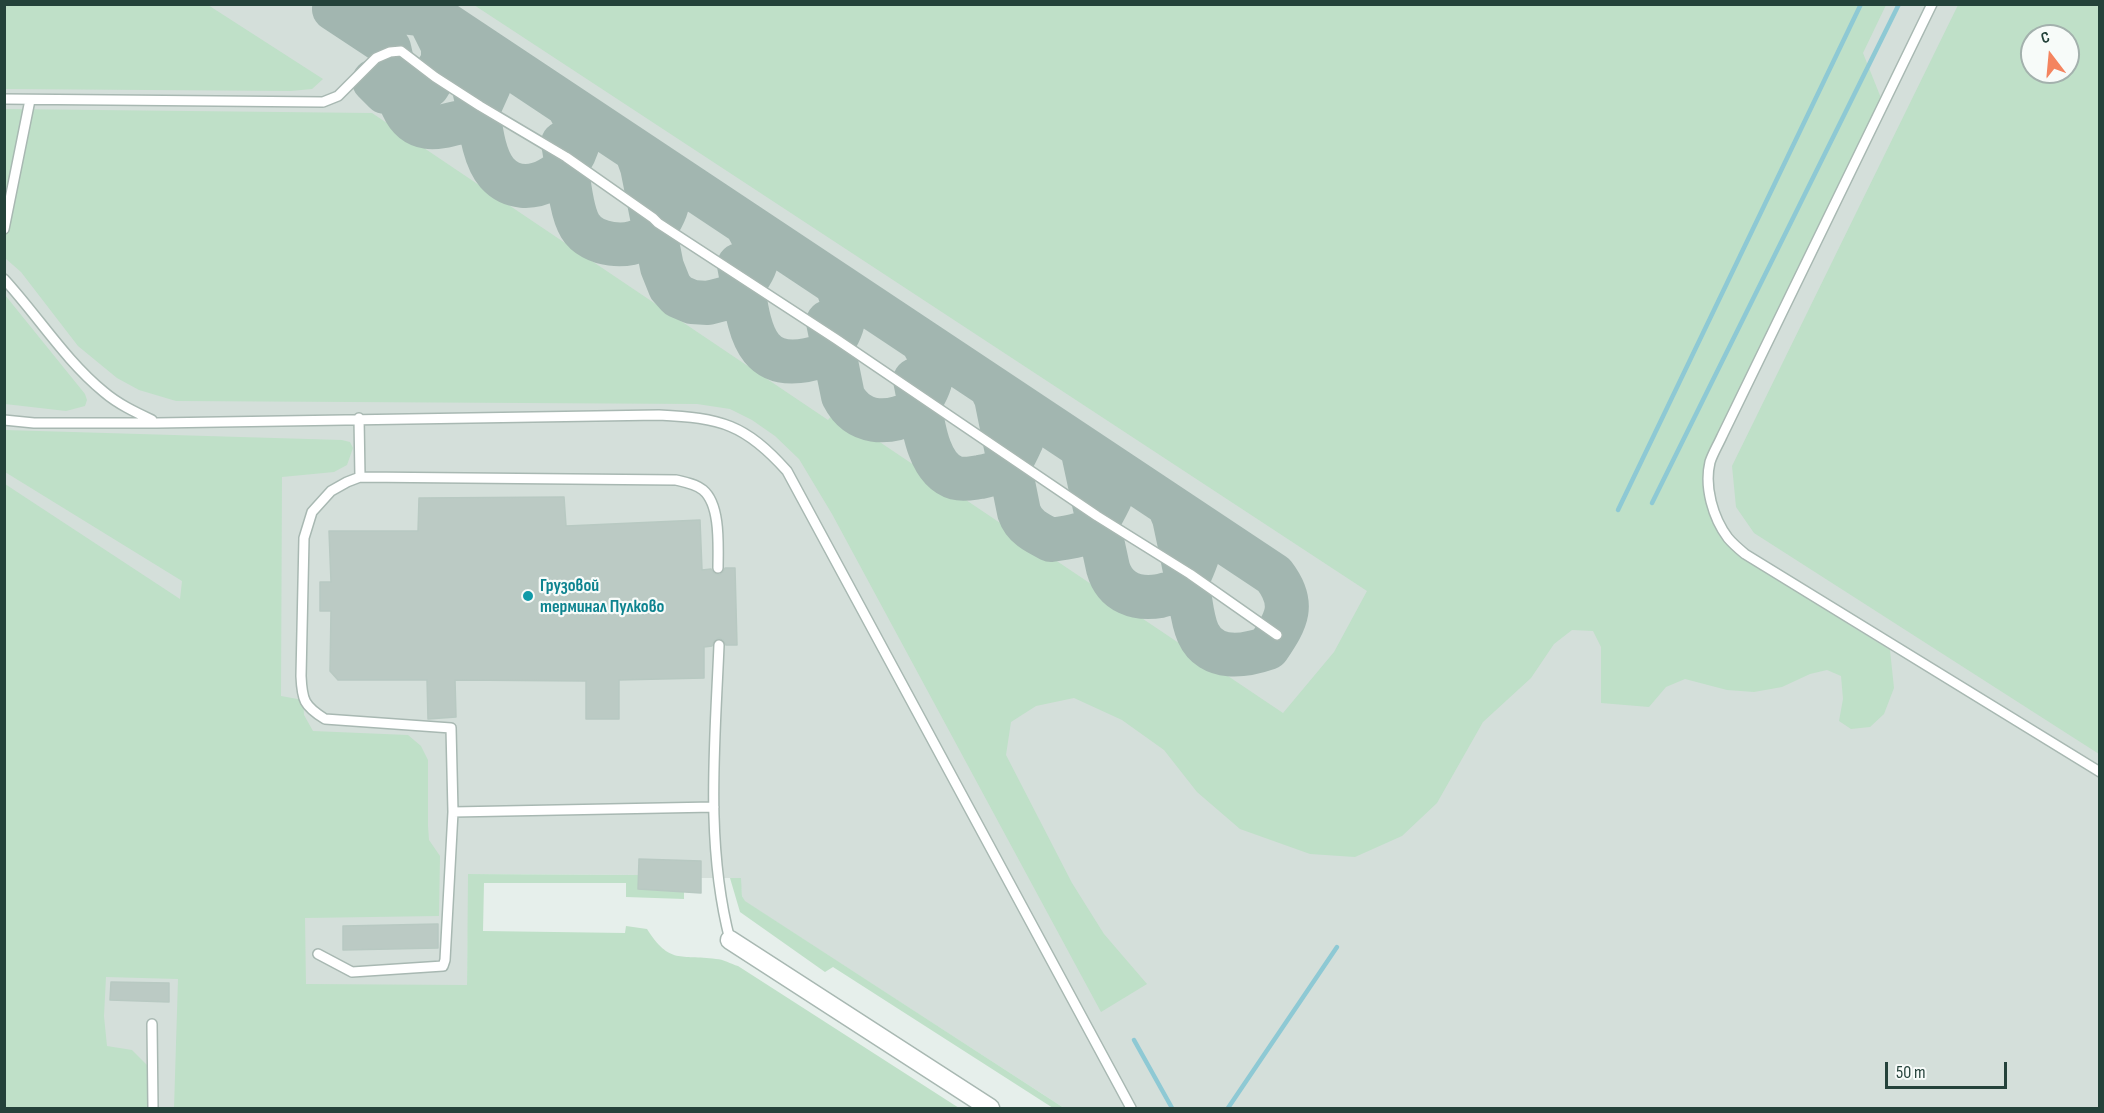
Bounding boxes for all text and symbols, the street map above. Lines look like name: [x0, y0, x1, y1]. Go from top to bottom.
north arrow: [2020, 24, 2080, 84]
text: С: [2039, 28, 2052, 48]
place label: Грузовой терминал Пулково: [540, 575, 664, 618]
marker: Грузовой терминал Пулково: [521, 589, 535, 603]
scale bar: [1888, 1050, 2010, 1088]
text: 50 m: [1896, 1062, 1926, 1083]

